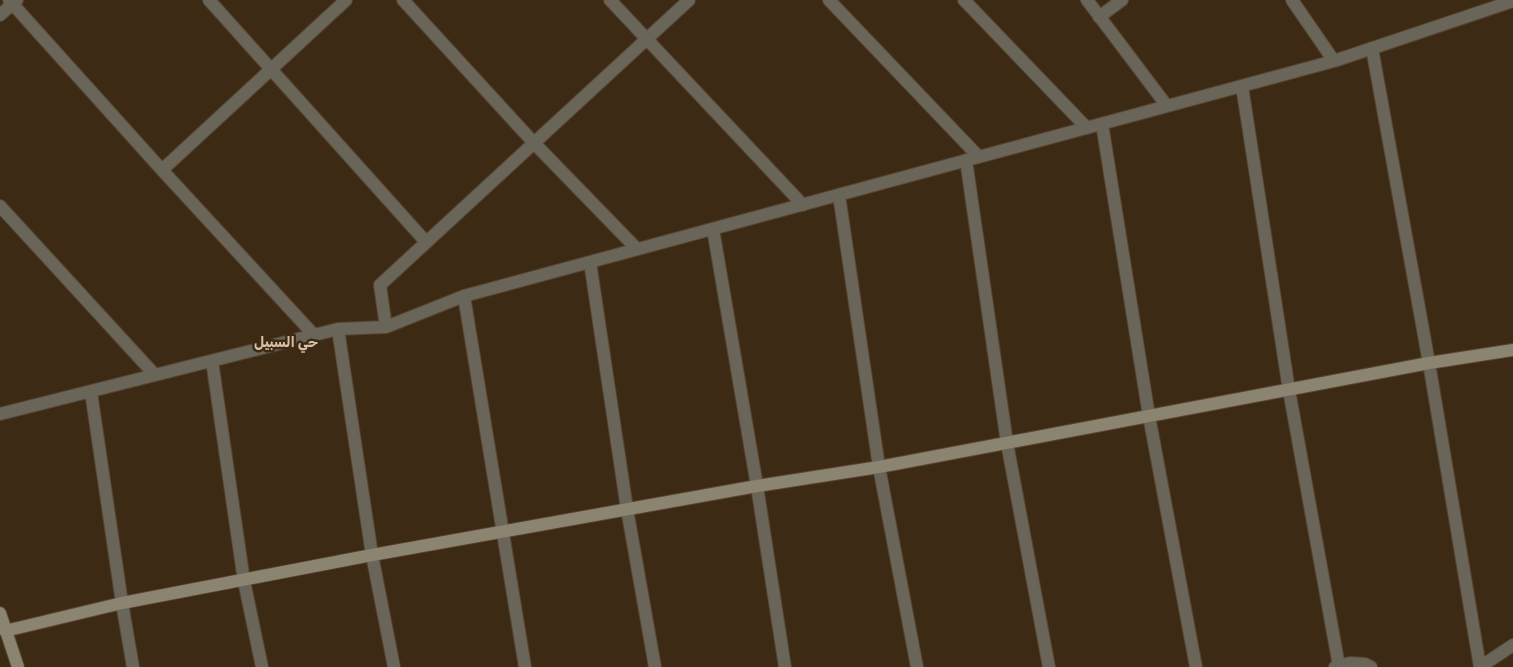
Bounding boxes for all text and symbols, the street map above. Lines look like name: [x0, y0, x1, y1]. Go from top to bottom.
district label: حي السبيل: [254, 335, 318, 351]

